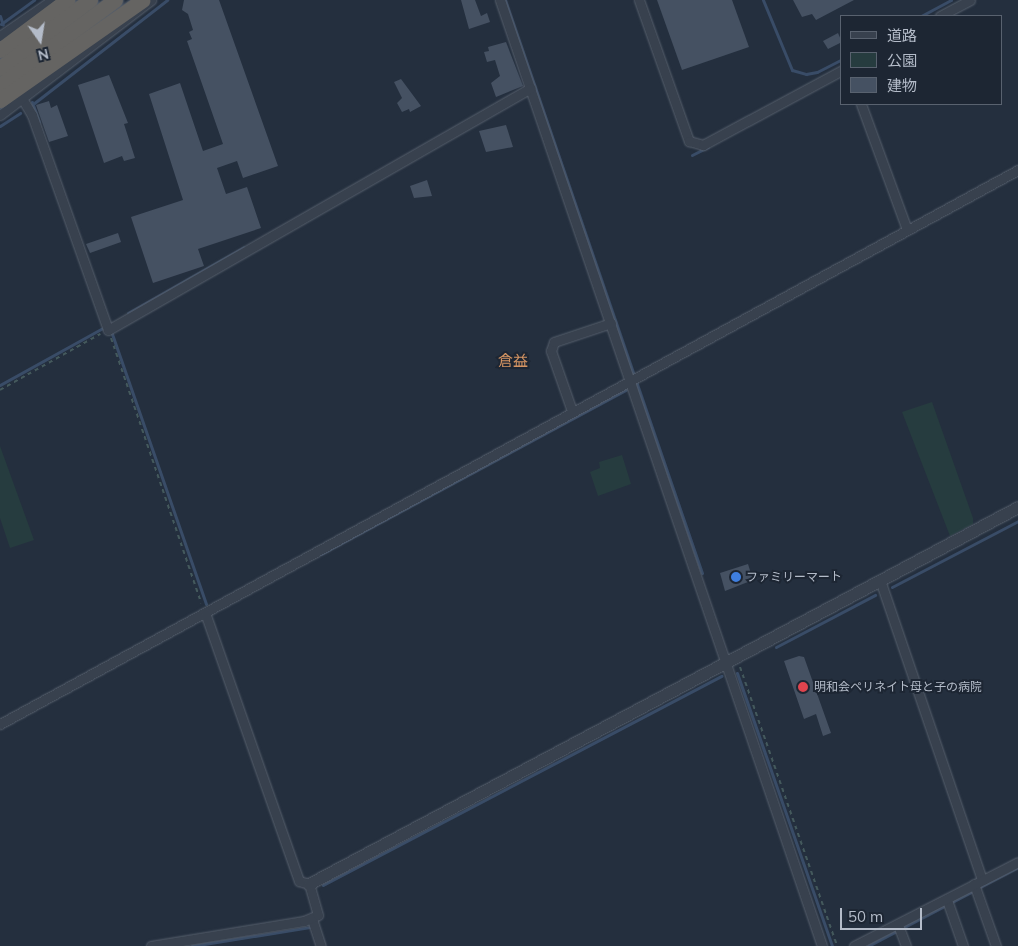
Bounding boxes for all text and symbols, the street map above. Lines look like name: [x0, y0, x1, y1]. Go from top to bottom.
north arrow: [15, 15, 65, 65]
legend: [840, 15, 1003, 105]
text: 道路: [887, 26, 917, 45]
text: N: [36, 45, 51, 65]
text: 公園: [887, 51, 917, 70]
text: 建物: [887, 76, 917, 95]
district label: 倉益: [498, 352, 528, 370]
place label: ファミリーマート: [746, 570, 842, 584]
marker: ファミリーマート: [730, 571, 742, 583]
marker: 明和会ペリネイト母と子の病院: [796, 680, 810, 694]
place label: 明和会ペリネイト母と子の病院: [814, 680, 982, 694]
scale bar: [843, 898, 926, 930]
text: 50 m: [848, 907, 883, 926]

